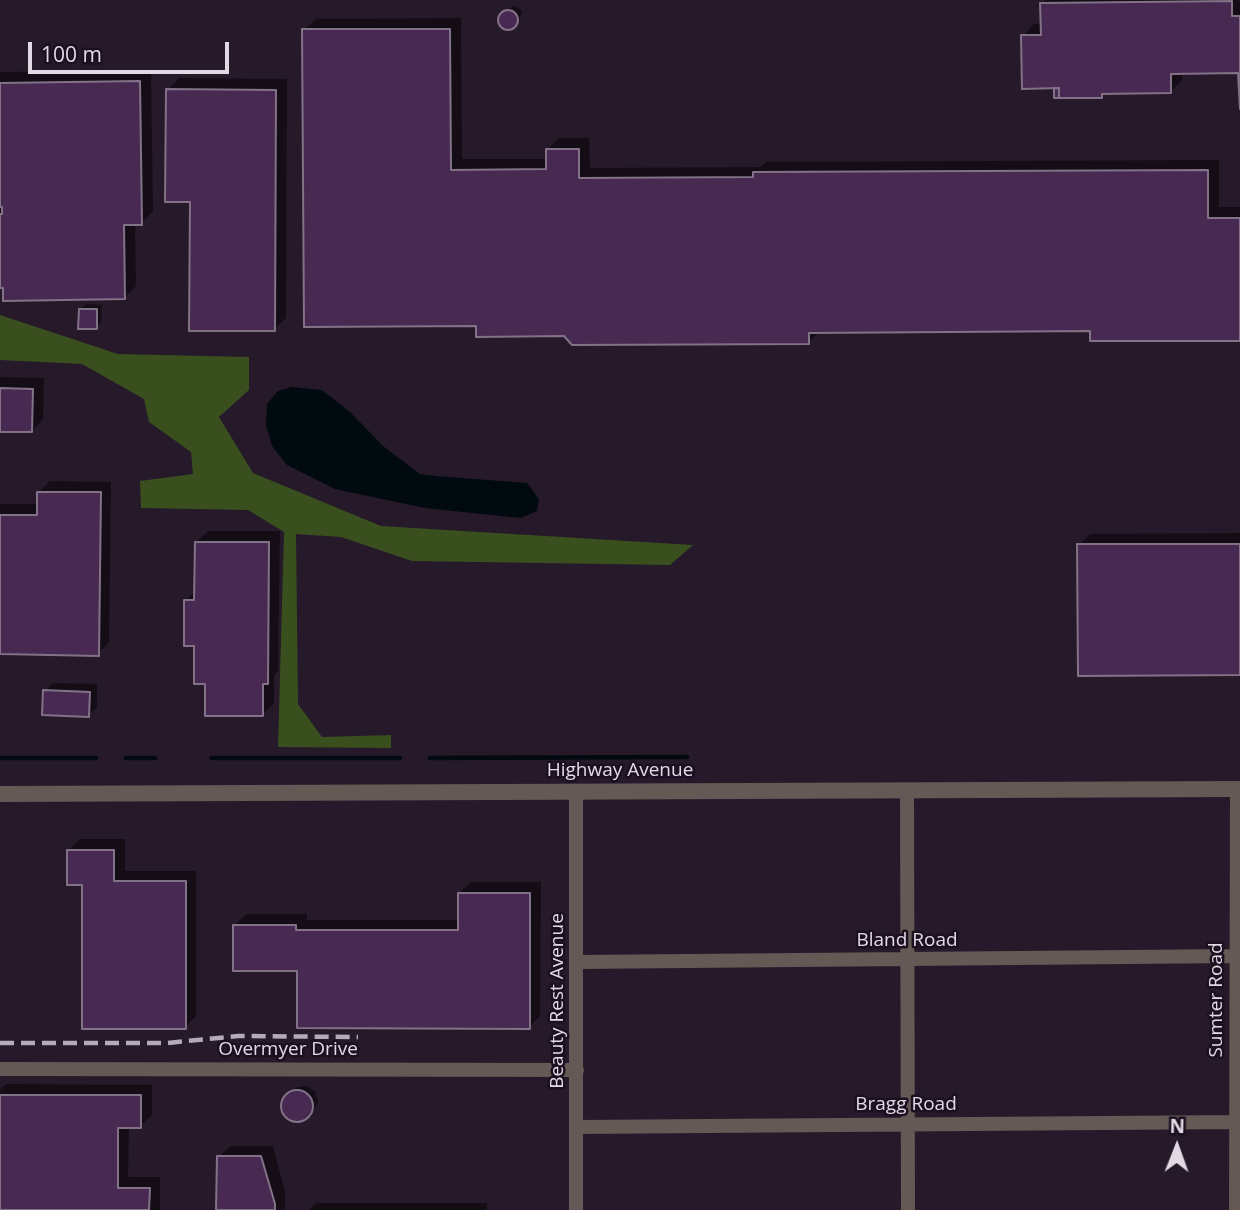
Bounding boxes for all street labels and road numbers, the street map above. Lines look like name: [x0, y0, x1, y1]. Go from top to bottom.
street label: Highway Avenue: [547, 760, 693, 782]
street label: Beauty Rest Avenue: [547, 913, 569, 1089]
street label: Bland Road: [856, 930, 958, 952]
street label: Sumter Road: [1206, 942, 1228, 1058]
street label: Overmyer Drive: [218, 1039, 358, 1061]
street label: Bragg Road: [855, 1094, 957, 1116]

